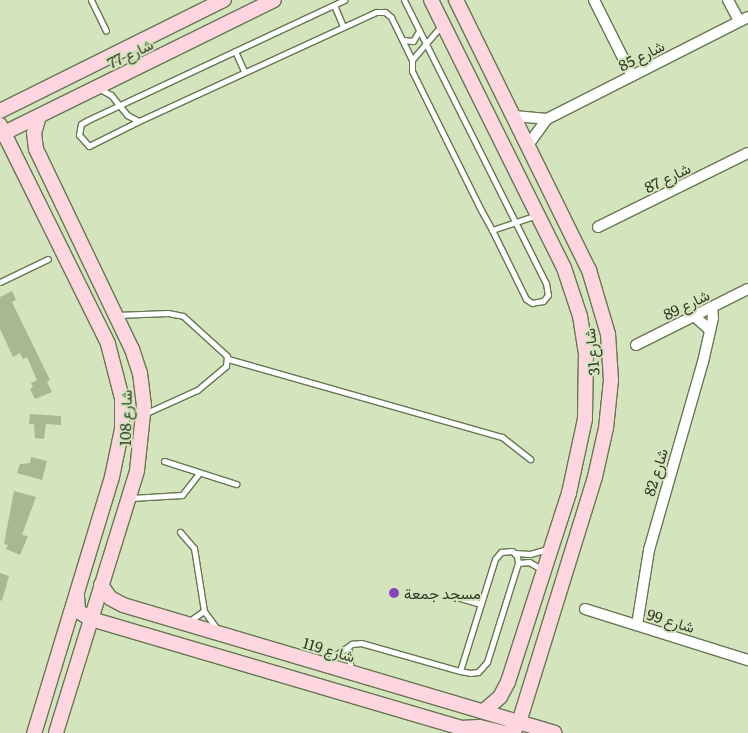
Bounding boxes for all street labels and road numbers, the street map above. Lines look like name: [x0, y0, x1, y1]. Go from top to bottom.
street label: شارع 77: [104, 34, 156, 72]
street label: شارع 85: [615, 36, 667, 74]
street label: شارع 87: [641, 158, 693, 196]
street label: شارع 89: [660, 285, 712, 323]
street label: شارع 31: [580, 327, 602, 377]
street label: شارع 108: [116, 390, 134, 446]
street label: شارع 82: [639, 446, 671, 498]
street label: شارع 99: [645, 604, 697, 636]
street label: شارع 119: [301, 633, 357, 665]

